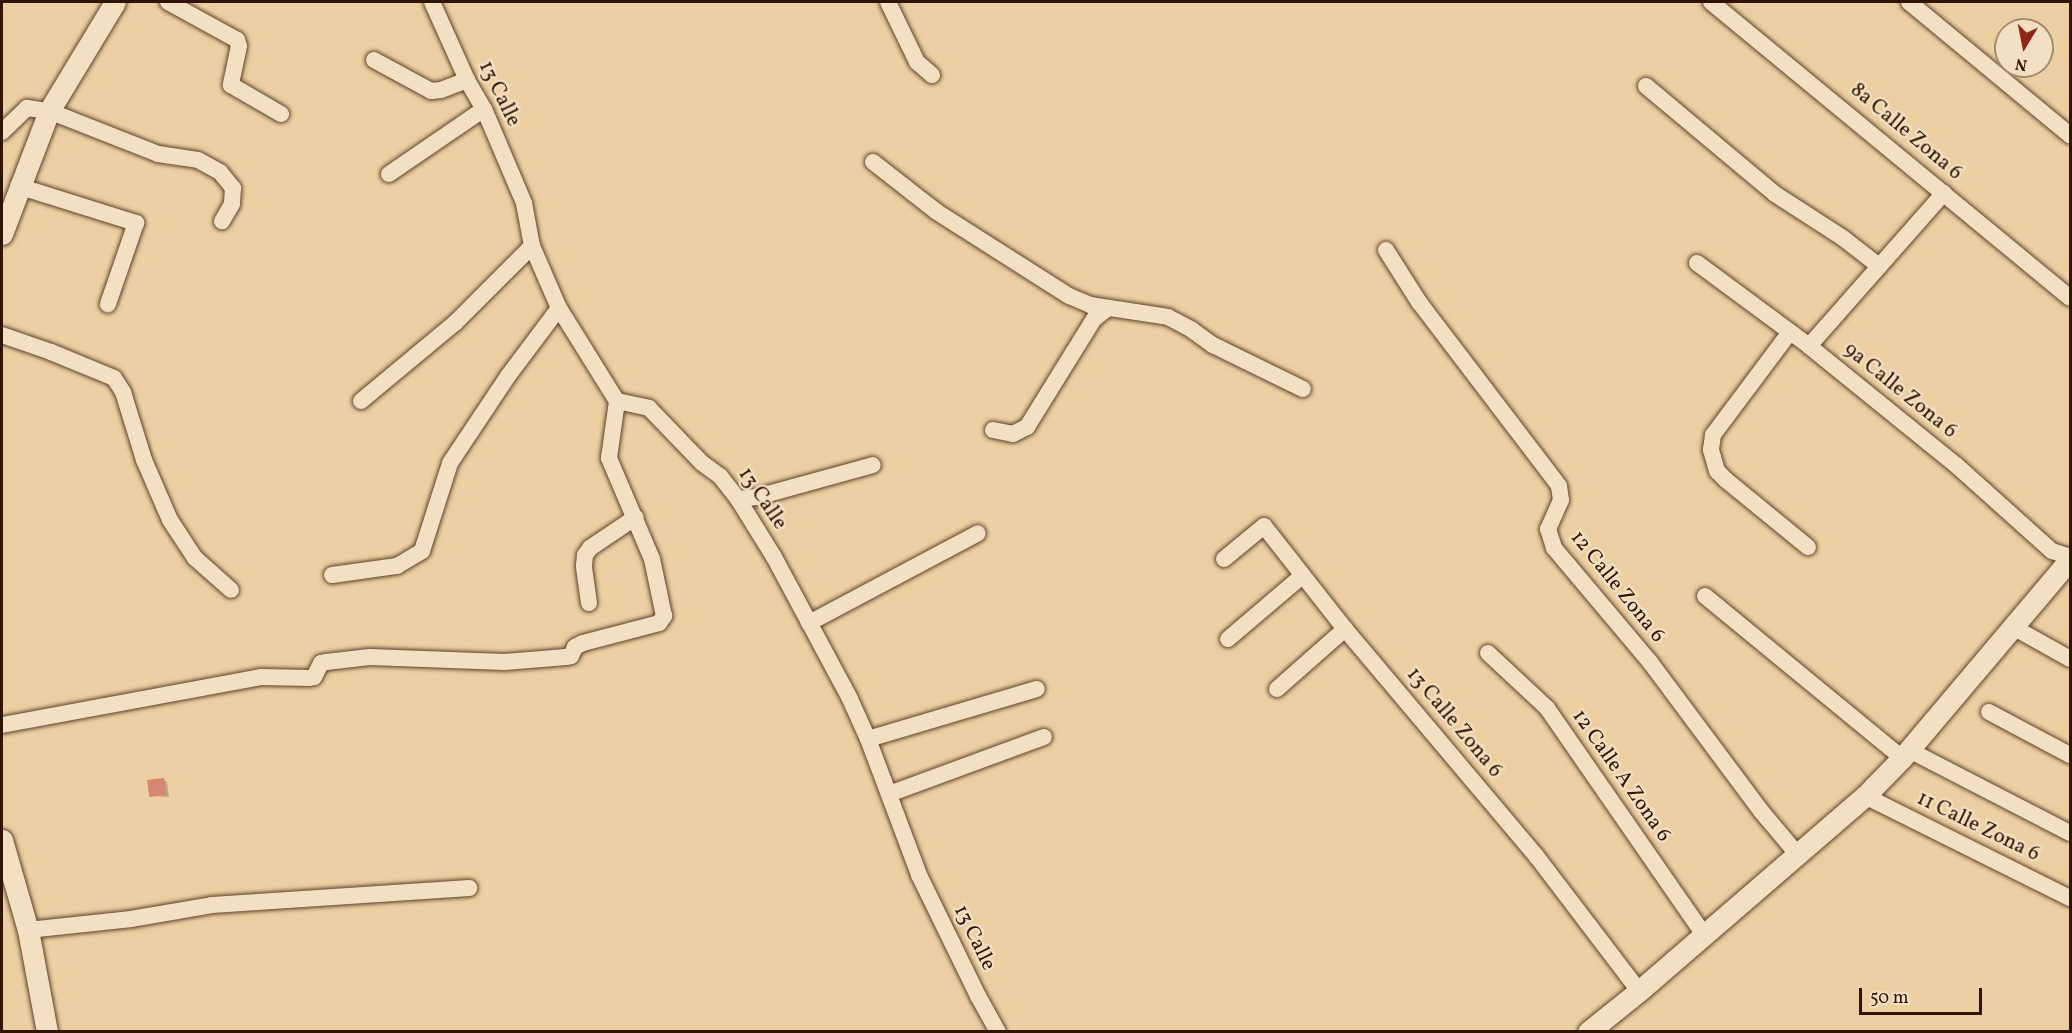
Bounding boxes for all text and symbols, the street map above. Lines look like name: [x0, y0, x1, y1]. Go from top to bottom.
north arrow: [1994, 18, 2054, 78]
text: N: [2014, 52, 2029, 76]
street label: 13 Calle: [472, 57, 526, 131]
street label: 8a Calle Zona 6: [1845, 78, 1967, 186]
street label: 9a Calle Zona 6: [1838, 338, 1962, 444]
street label: 13 Calle: [732, 463, 792, 535]
street label: 12 Calle Zona 6: [1564, 526, 1670, 648]
street label: 13 Calle Zona 6: [1401, 663, 1507, 783]
street label: 12 Calle A Zona 6: [1566, 705, 1676, 847]
street label: 11 Calle Zona 6: [1912, 786, 2044, 868]
street label: 13 Calle: [947, 901, 1001, 975]
scale bar: [1862, 976, 1985, 1014]
text: 50 m: [1870, 986, 1909, 1011]

